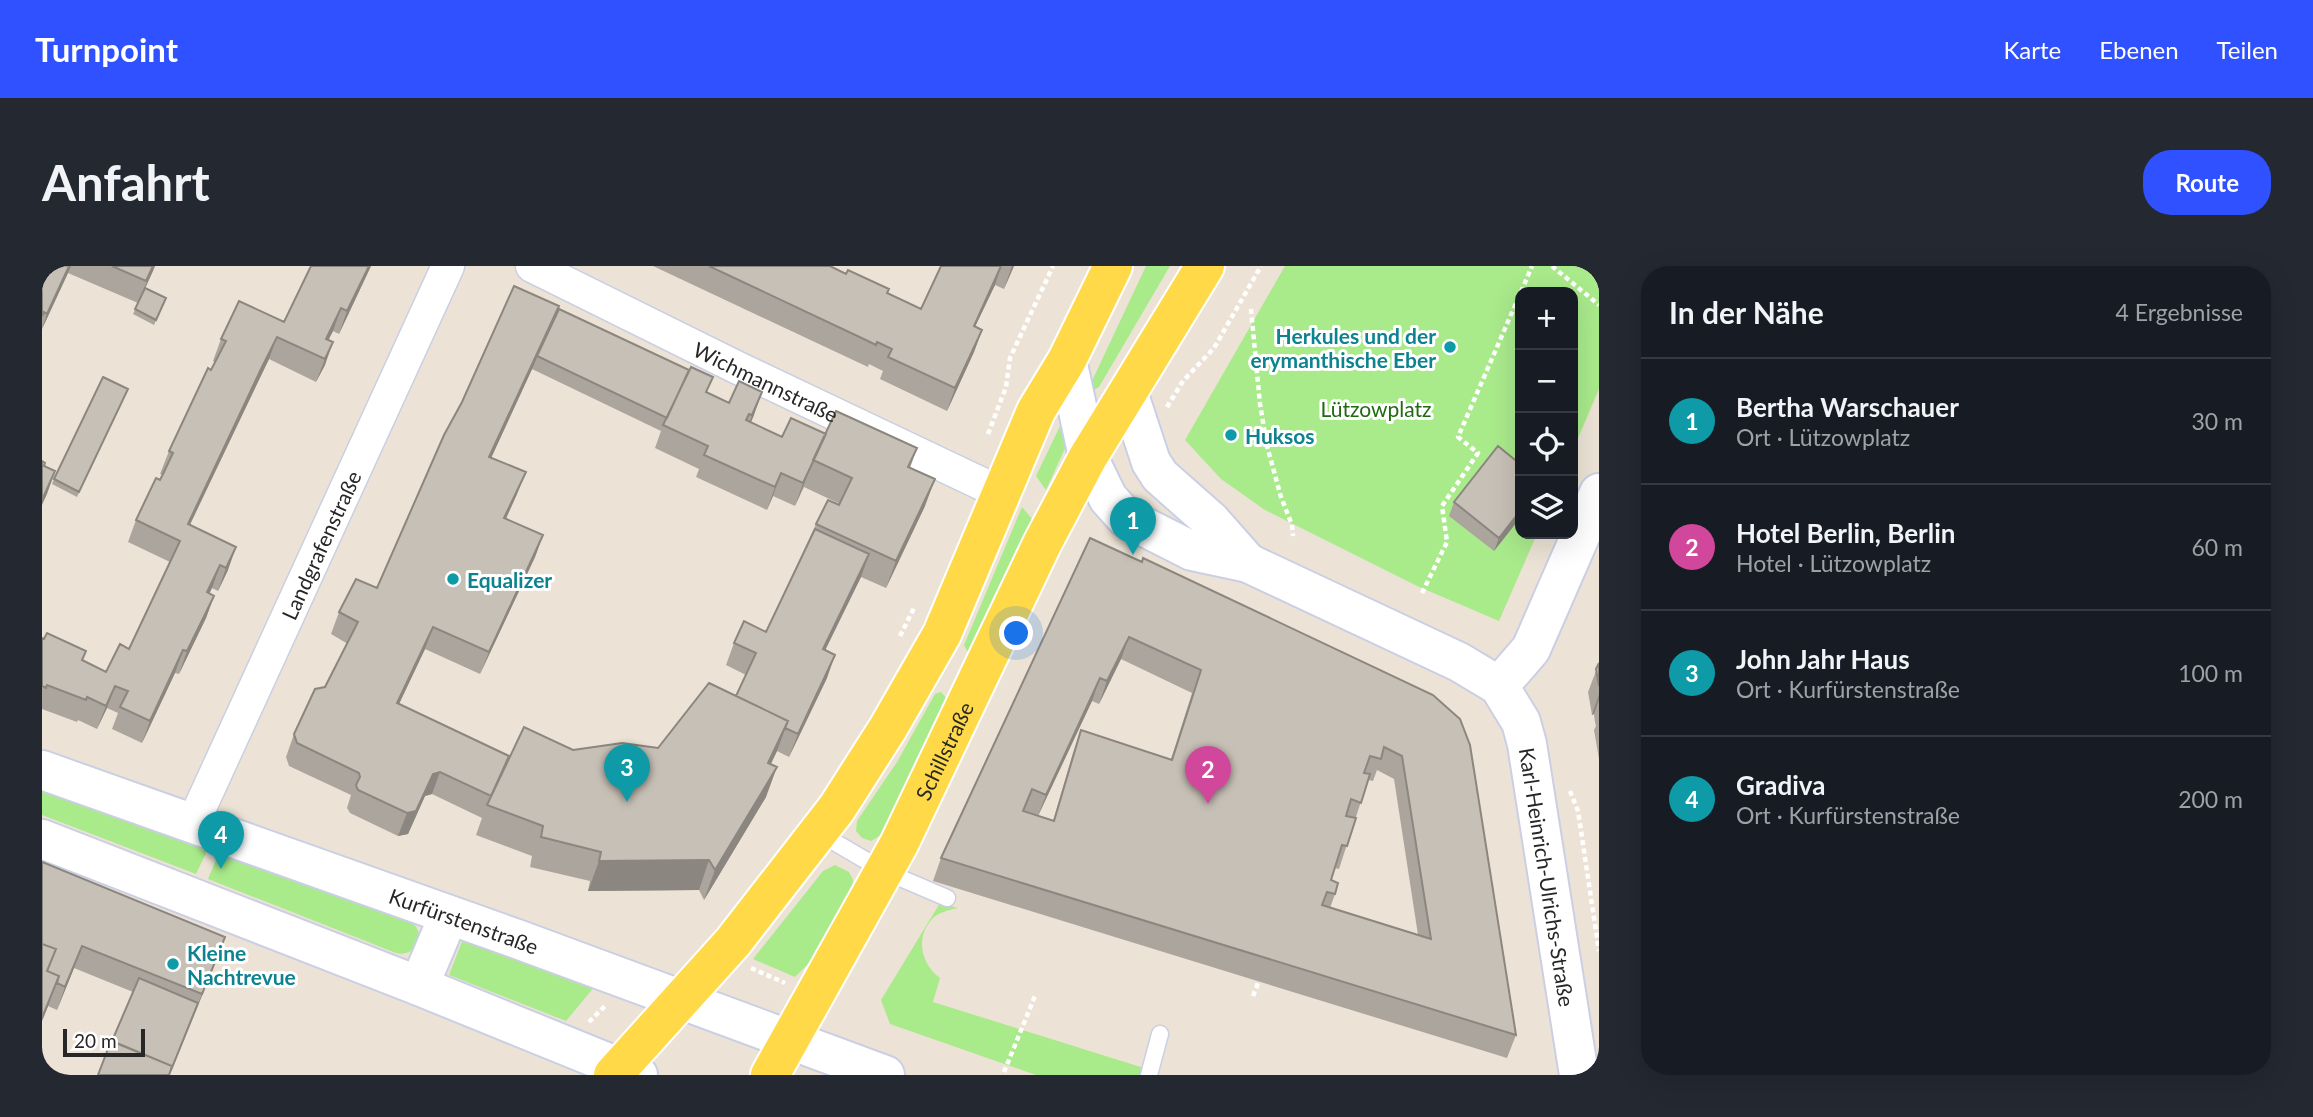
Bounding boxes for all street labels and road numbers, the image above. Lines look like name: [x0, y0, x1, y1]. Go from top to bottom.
street label: Wichmannstraße: [690, 336, 843, 426]
street label: Landgrafenstraße: [275, 466, 365, 623]
street label: Schillstraße: [909, 697, 978, 804]
street label: Karl-Heinrich-Ulrichs-Straße: [1515, 746, 1581, 1008]
street label: Kurfürstenstraße: [386, 882, 542, 958]

